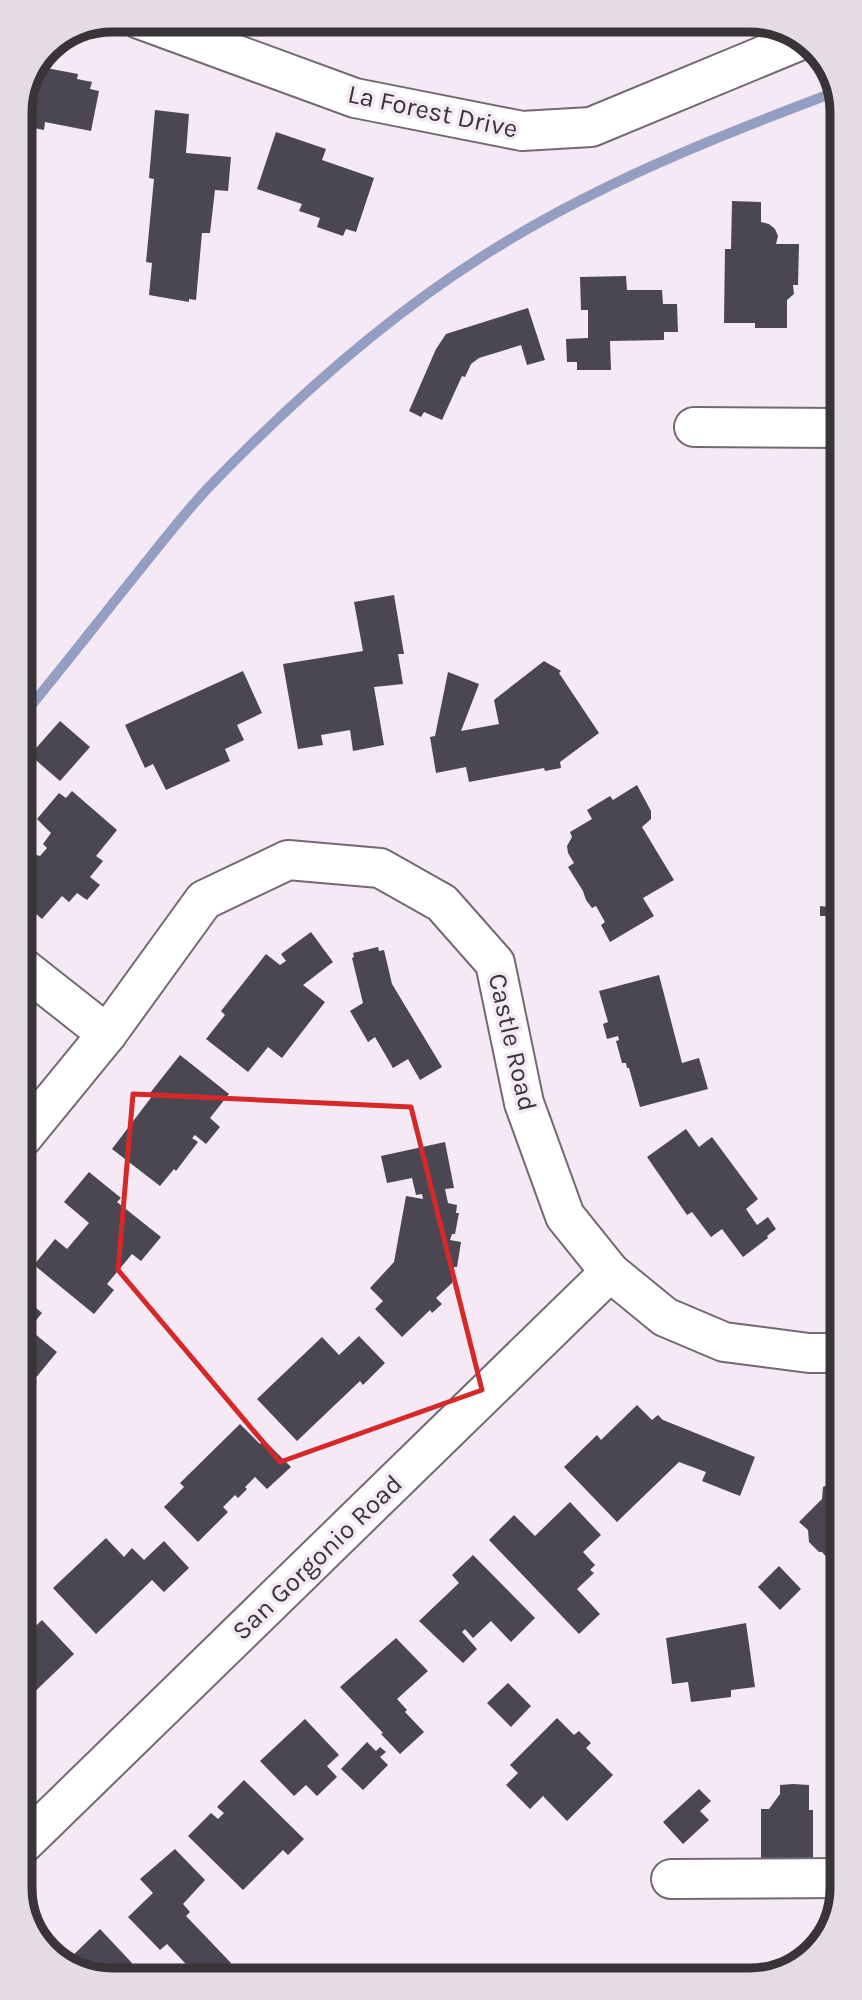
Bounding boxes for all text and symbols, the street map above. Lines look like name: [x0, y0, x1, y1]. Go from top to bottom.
street label: La Forest Drive: [345, 78, 521, 145]
street label: Castle Road: [482, 970, 543, 1114]
street label: San Gorgonio Road: [226, 1468, 409, 1646]

